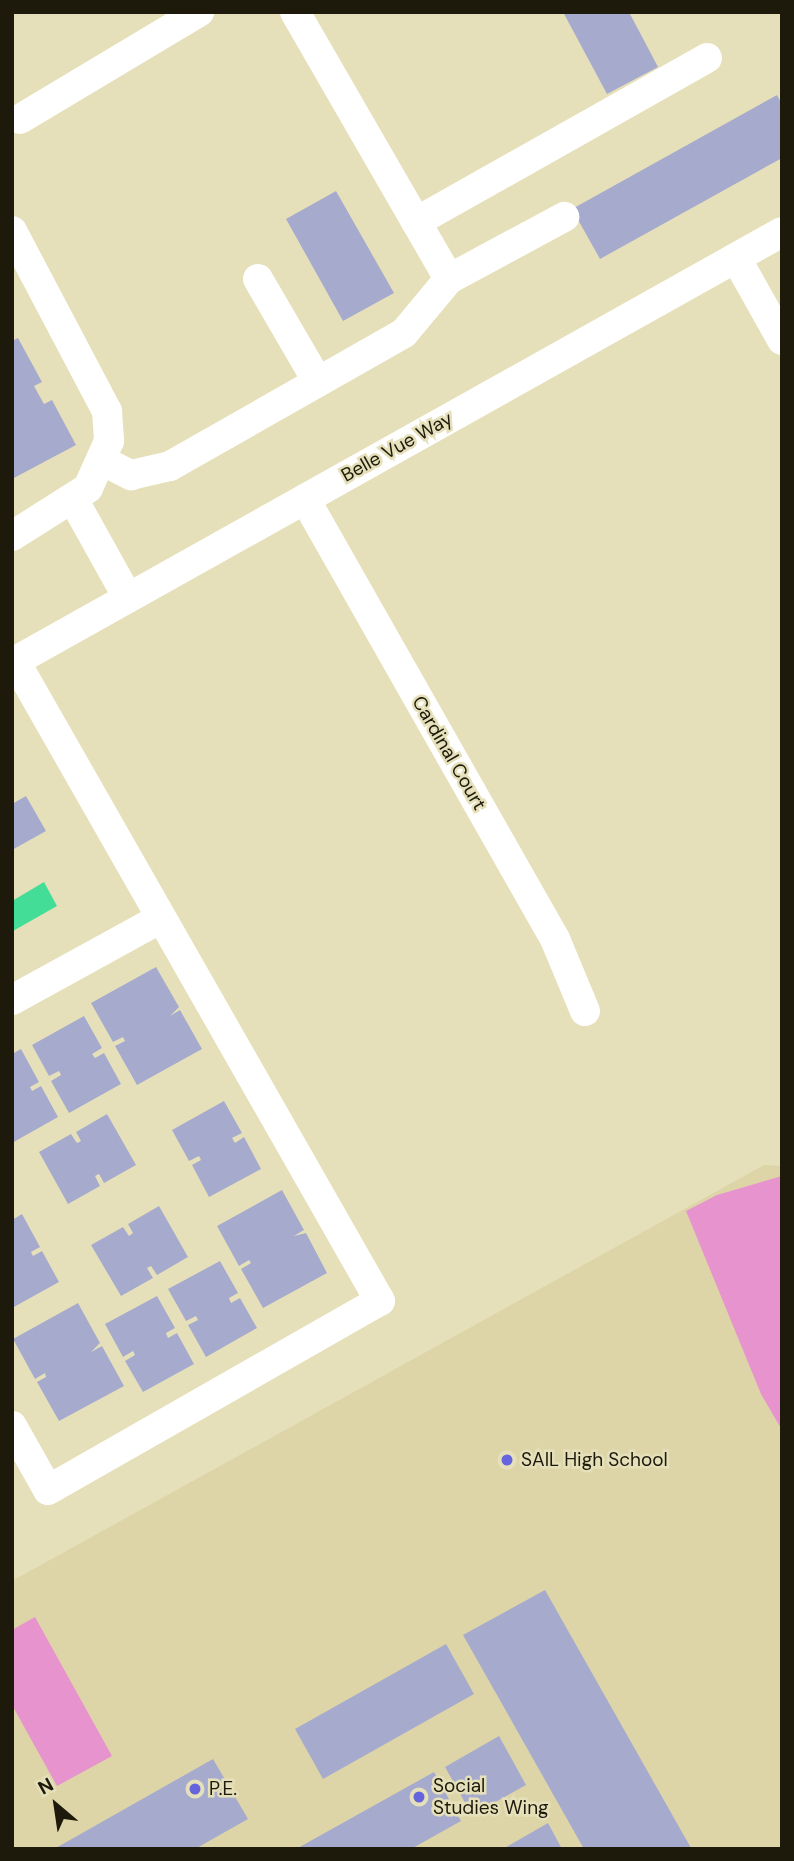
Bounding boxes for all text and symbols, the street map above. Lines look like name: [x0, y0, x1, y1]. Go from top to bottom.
street label: Belle Vue Way: [337, 407, 457, 487]
street label: Cardinal Court: [407, 692, 491, 814]
place label: SAIL High School: [521, 1449, 668, 1471]
marker: SAIL High School: [499, 1452, 515, 1468]
north arrow: [21, 1770, 91, 1840]
text: N: [33, 1772, 58, 1800]
place label: Social Studies Wing: [433, 1775, 549, 1819]
place label: P.E.: [209, 1778, 237, 1800]
marker: P.E.: [187, 1781, 203, 1797]
marker: Social Studies Wing: [411, 1789, 427, 1805]

